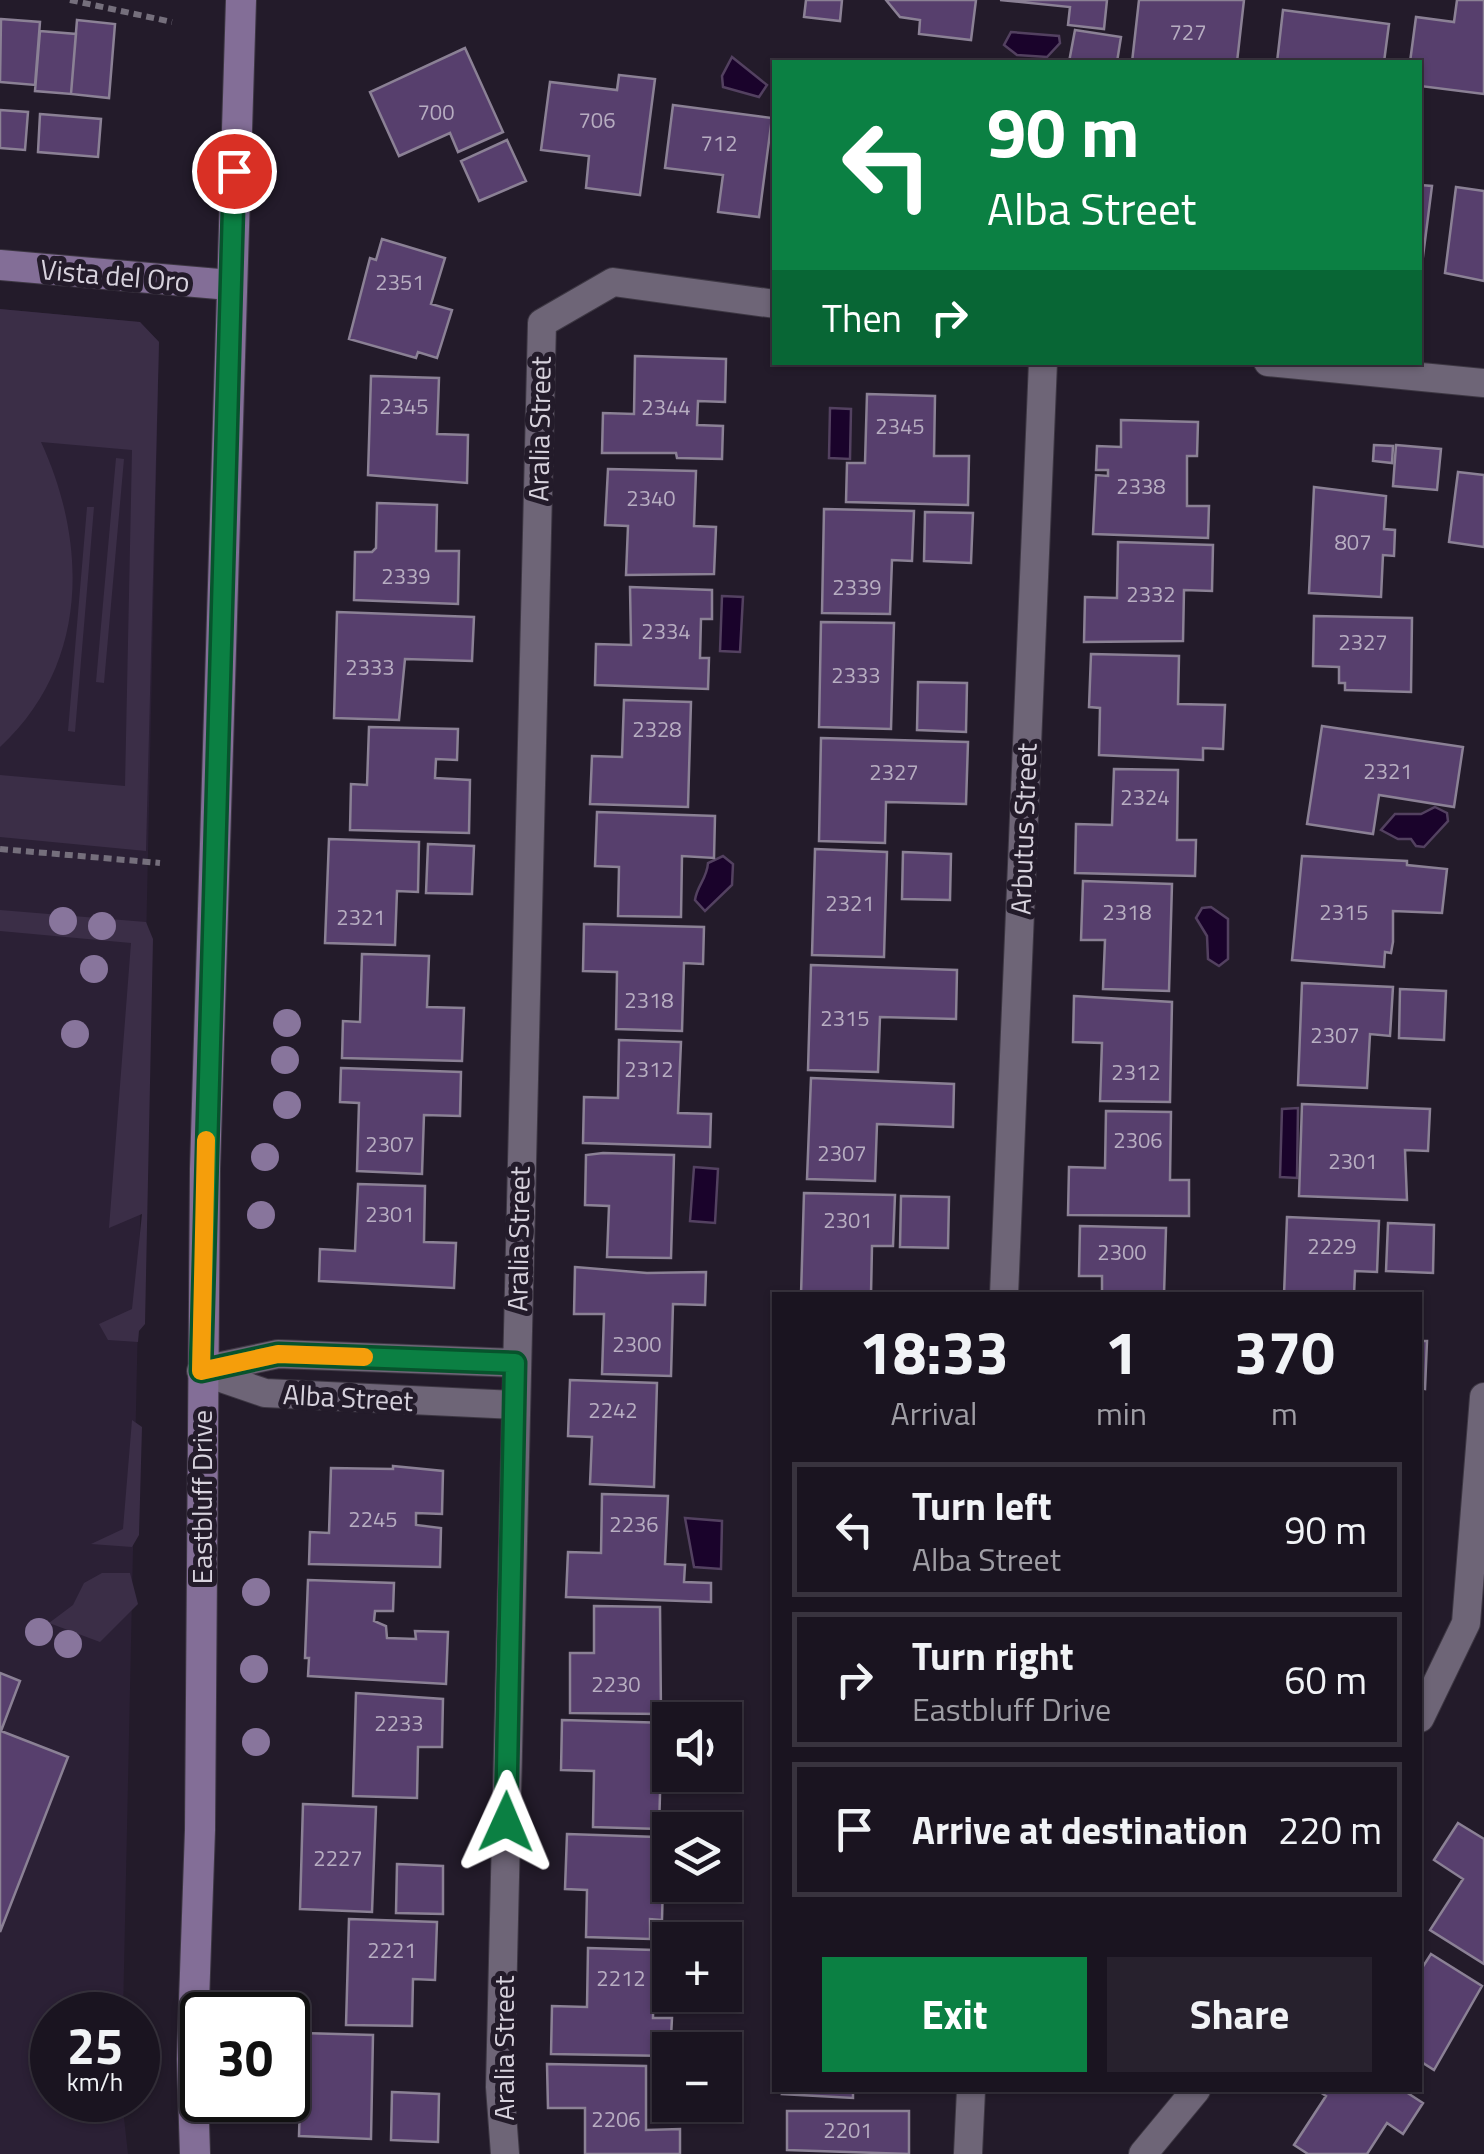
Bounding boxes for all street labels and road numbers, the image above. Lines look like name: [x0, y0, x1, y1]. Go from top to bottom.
street label: Vista del Oro: [39, 247, 191, 303]
street label: Aralia Street: [516, 356, 562, 502]
street label: Arbutus Street: [999, 742, 1047, 916]
street label: Aralia Street: [495, 1166, 541, 1312]
street label: Alba Street: [282, 1372, 414, 1422]
street label: Eastbluff Drive: [180, 1410, 223, 1584]
street label: Aralia Street: [482, 1975, 525, 2121]

